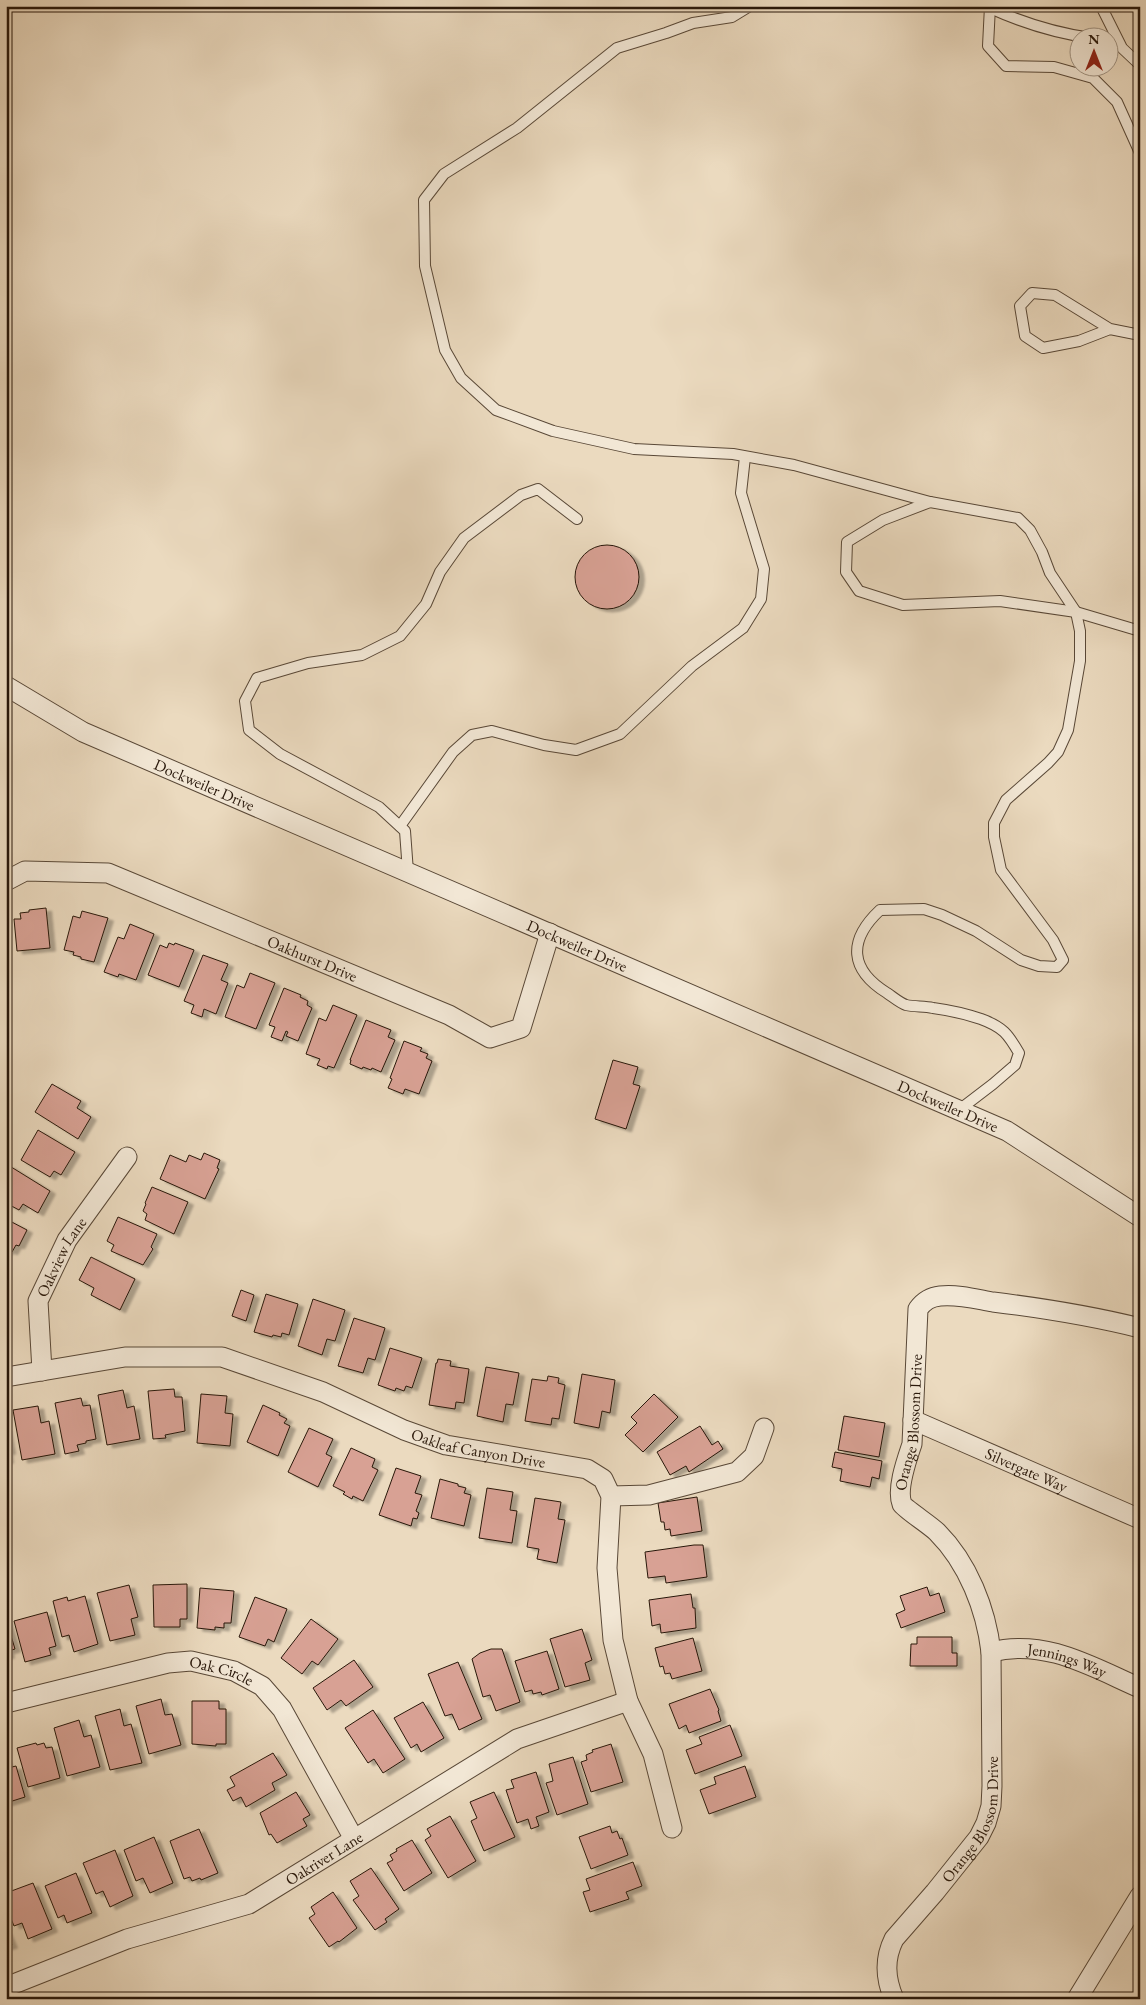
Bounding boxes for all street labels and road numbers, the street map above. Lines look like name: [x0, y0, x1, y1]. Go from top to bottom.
street label: Dockweiler Drive: [151, 754, 258, 816]
street label: Dockweiler Drive: [523, 915, 631, 977]
street label: Oakhurst Drive: [264, 931, 361, 987]
street label: Dockweiler Drive: [894, 1075, 1001, 1137]
street label: Oakview Lane: [32, 1213, 91, 1300]
street label: Orange Blossom Drive: [890, 1353, 927, 1492]
street label: Oakleaf Canyon Drive: [408, 1423, 547, 1473]
street label: Silvergate Way: [982, 1443, 1072, 1498]
street label: Jennings Way: [1024, 1638, 1111, 1683]
street label: Oak Circle: [187, 1651, 257, 1691]
street label: Orange Blossom Drive: [937, 1756, 1003, 1887]
street label: Oakriver Lane: [281, 1827, 367, 1890]

